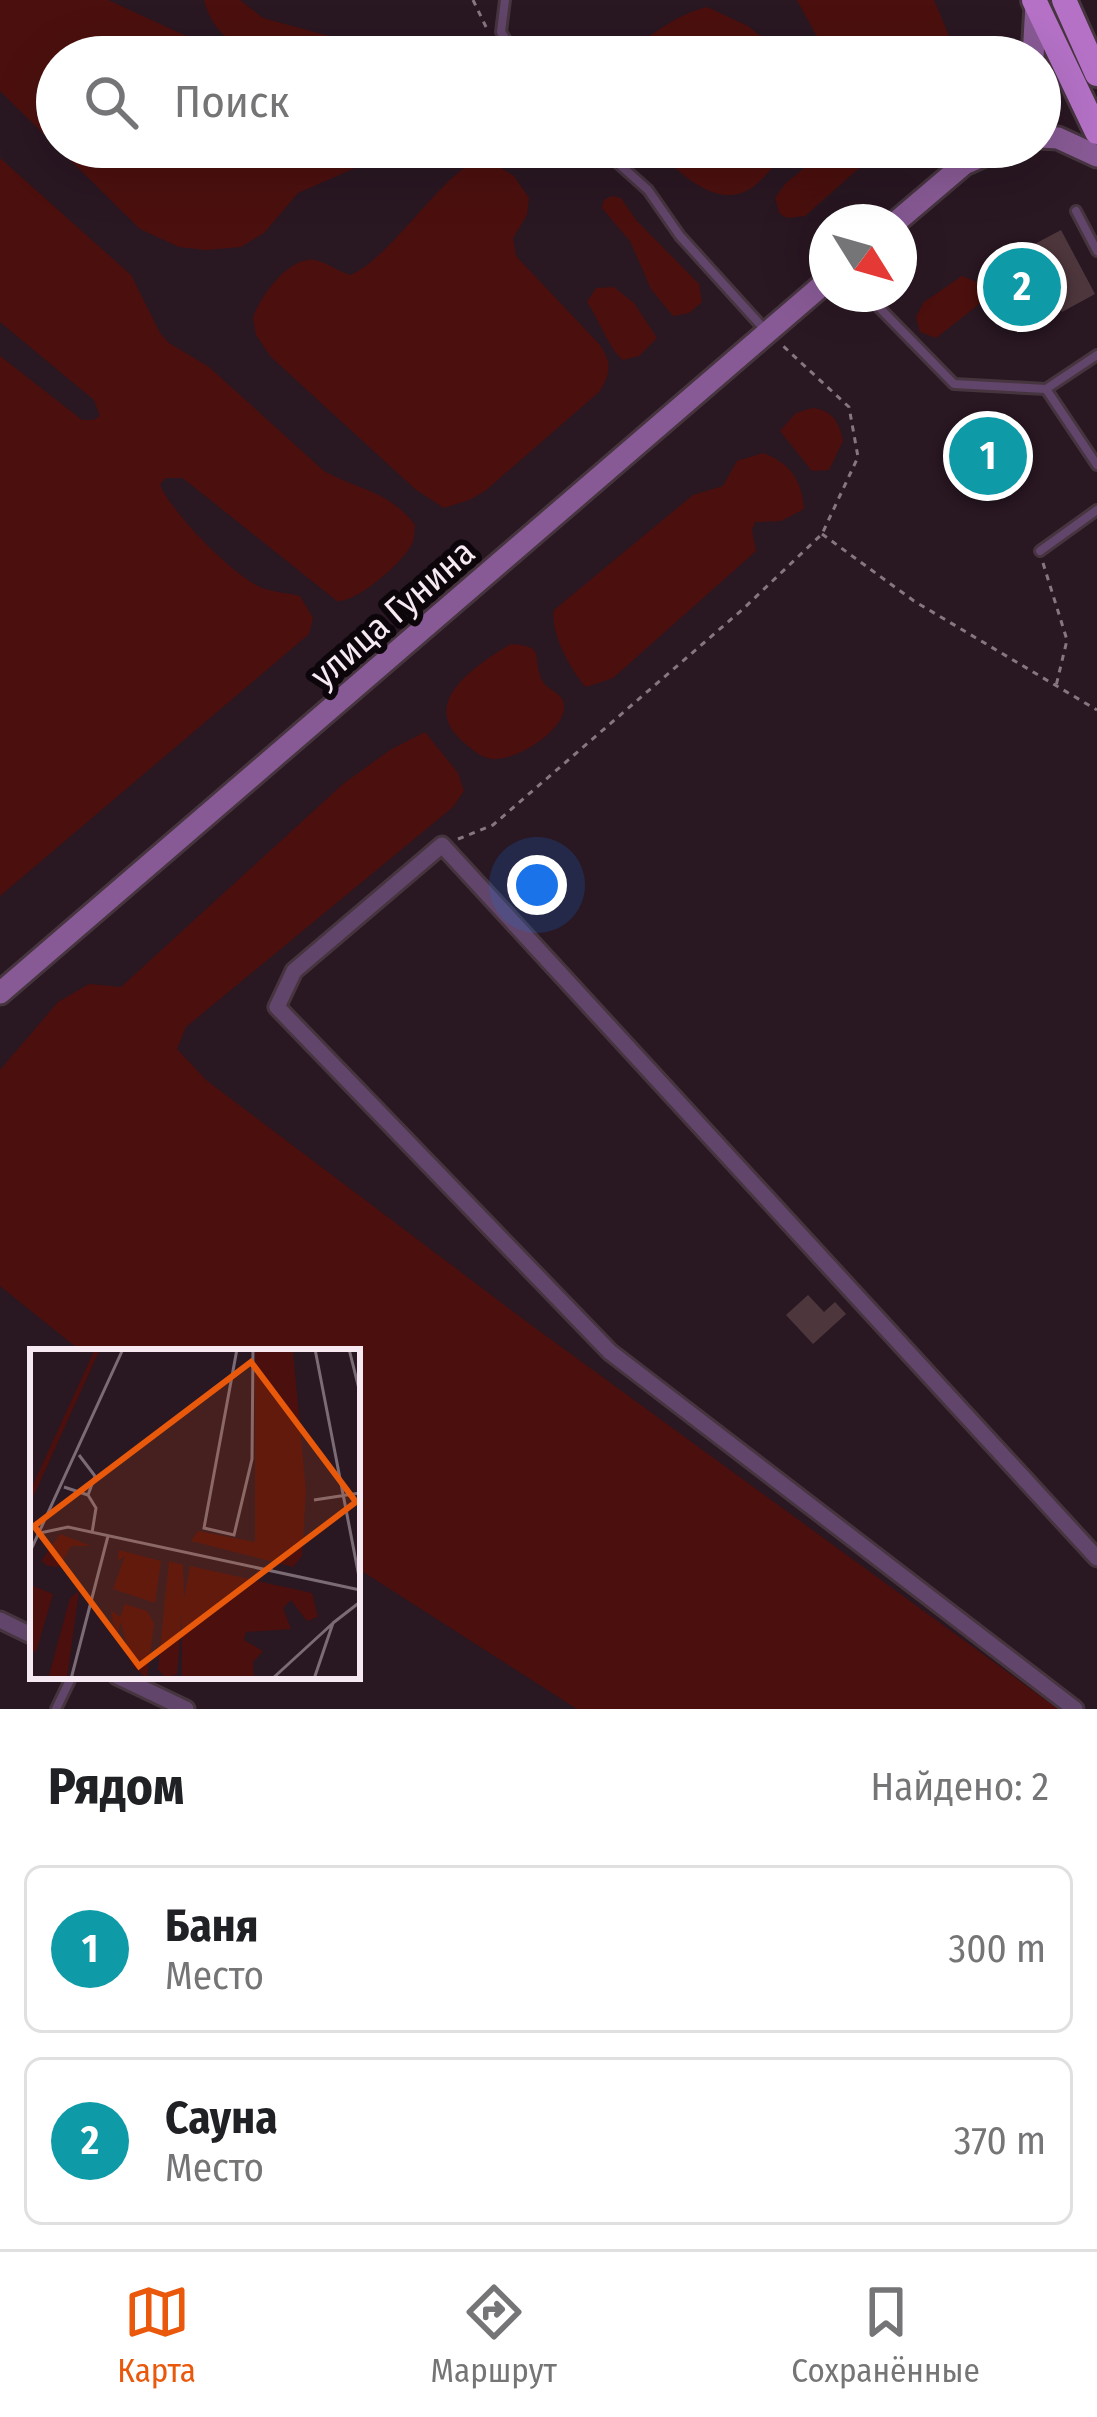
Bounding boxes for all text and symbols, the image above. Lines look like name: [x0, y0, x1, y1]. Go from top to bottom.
search box: [36, 36, 1061, 168]
icon: search: [78, 69, 144, 135]
text: Поиск: [174, 75, 289, 129]
north arrow: [809, 204, 917, 312]
pin: 2: [983, 242, 1061, 332]
pin: 1: [949, 411, 1027, 501]
street label: улица Гунина: [301, 530, 484, 697]
your location: [507, 855, 567, 915]
inset map: [30, 1349, 360, 1679]
text: Рядом: [48, 1756, 184, 1818]
text: Найдено: 2: [871, 1764, 1049, 1810]
text: Баня: [165, 1899, 258, 1953]
text: 1: [82, 1926, 98, 1972]
text: 300 m: [949, 1926, 1046, 1972]
text: Место: [165, 1953, 264, 1999]
text: Сауна: [165, 2091, 278, 2145]
text: 2: [81, 2118, 99, 2164]
text: 370 m: [954, 2118, 1046, 2164]
text: Место: [165, 2145, 264, 2191]
tab: Карта: [117, 2279, 196, 2391]
tab: Маршрут: [431, 2279, 557, 2391]
tab: Сохранённые: [791, 2279, 980, 2391]

